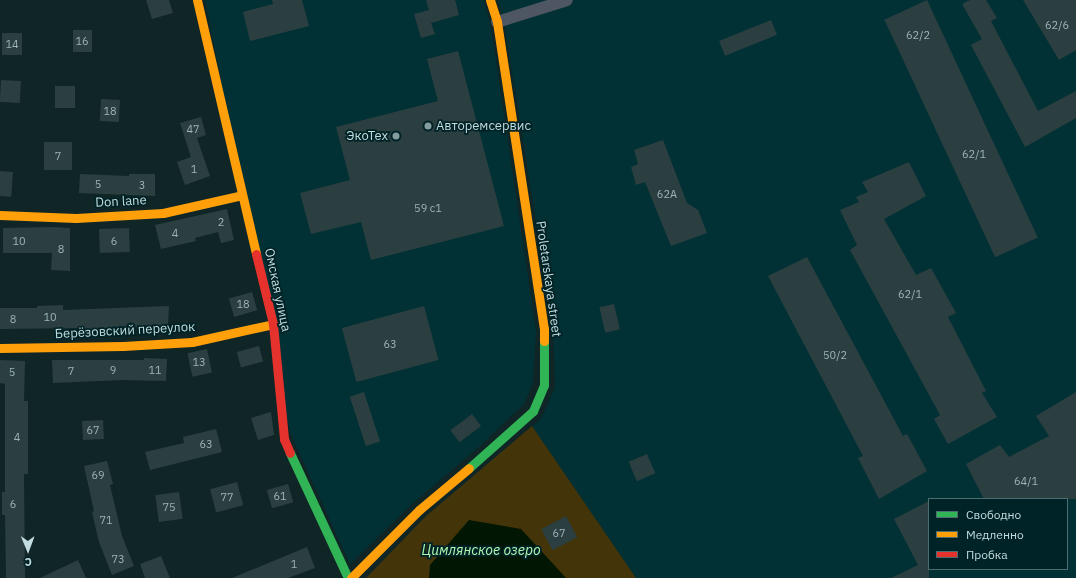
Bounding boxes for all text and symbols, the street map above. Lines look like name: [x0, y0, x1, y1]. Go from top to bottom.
house number: 62/6: [1045, 18, 1069, 32]
house number: 62/2: [906, 28, 930, 42]
house number: 16: [75, 34, 89, 48]
house number: 14: [5, 37, 19, 51]
house number: 18: [103, 104, 117, 118]
place label: Авторемсервис: [436, 118, 531, 134]
marker: Авторемсервис: [423, 121, 433, 131]
house number: 47: [186, 122, 200, 136]
place label: ЭкоТех: [346, 128, 388, 144]
marker: ЭкоТех: [391, 131, 401, 141]
house number: 62/1: [962, 147, 986, 161]
house number: 7: [55, 149, 61, 163]
house number: 1: [191, 162, 197, 176]
house number: 5: [95, 177, 101, 191]
house number: 3: [139, 178, 145, 192]
house number: 62А: [657, 187, 677, 201]
street label: Don lane: [95, 193, 147, 211]
house number: 59 с1: [414, 201, 442, 215]
house number: 2: [218, 215, 224, 229]
street label: Proletarskaya street: [532, 220, 564, 338]
house number: 4: [172, 226, 178, 240]
house number: 10: [12, 234, 26, 248]
house number: 6: [111, 234, 117, 248]
house number: 8: [58, 242, 64, 256]
street label: Омская улица: [261, 247, 293, 333]
house number: 62/1: [898, 287, 922, 301]
house number: 18: [236, 297, 250, 311]
house number: 10: [43, 310, 57, 324]
house number: 8: [10, 312, 16, 326]
street label: Берёзовский переулок: [54, 320, 196, 342]
house number: 63: [383, 337, 397, 351]
house number: 50/2: [823, 348, 847, 362]
house number: 13: [192, 355, 206, 369]
house number: 9: [110, 363, 116, 377]
house number: 11: [148, 363, 162, 377]
house number: 7: [68, 364, 74, 378]
house number: 5: [9, 365, 15, 379]
house number: 67: [86, 423, 100, 437]
house number: 4: [14, 430, 20, 444]
house number: 63: [199, 437, 213, 451]
house number: 69: [91, 468, 105, 482]
house number: 64/1: [1014, 474, 1038, 488]
house number: 61: [273, 489, 287, 503]
house number: 77: [220, 490, 234, 504]
house number: 6: [10, 497, 16, 511]
legend: [928, 498, 1068, 570]
house number: 75: [162, 500, 176, 514]
text: Свободно: [966, 507, 1021, 522]
house number: 71: [99, 513, 113, 527]
house number: 67: [552, 526, 566, 540]
text: Медленно: [966, 527, 1024, 542]
north arrow: [8, 530, 48, 570]
water label: Цимлянское озеро: [421, 542, 541, 558]
text: Пробка: [966, 547, 1008, 562]
house number: 73: [111, 552, 125, 566]
text: С: [25, 555, 32, 569]
house number: 1: [291, 557, 297, 571]

